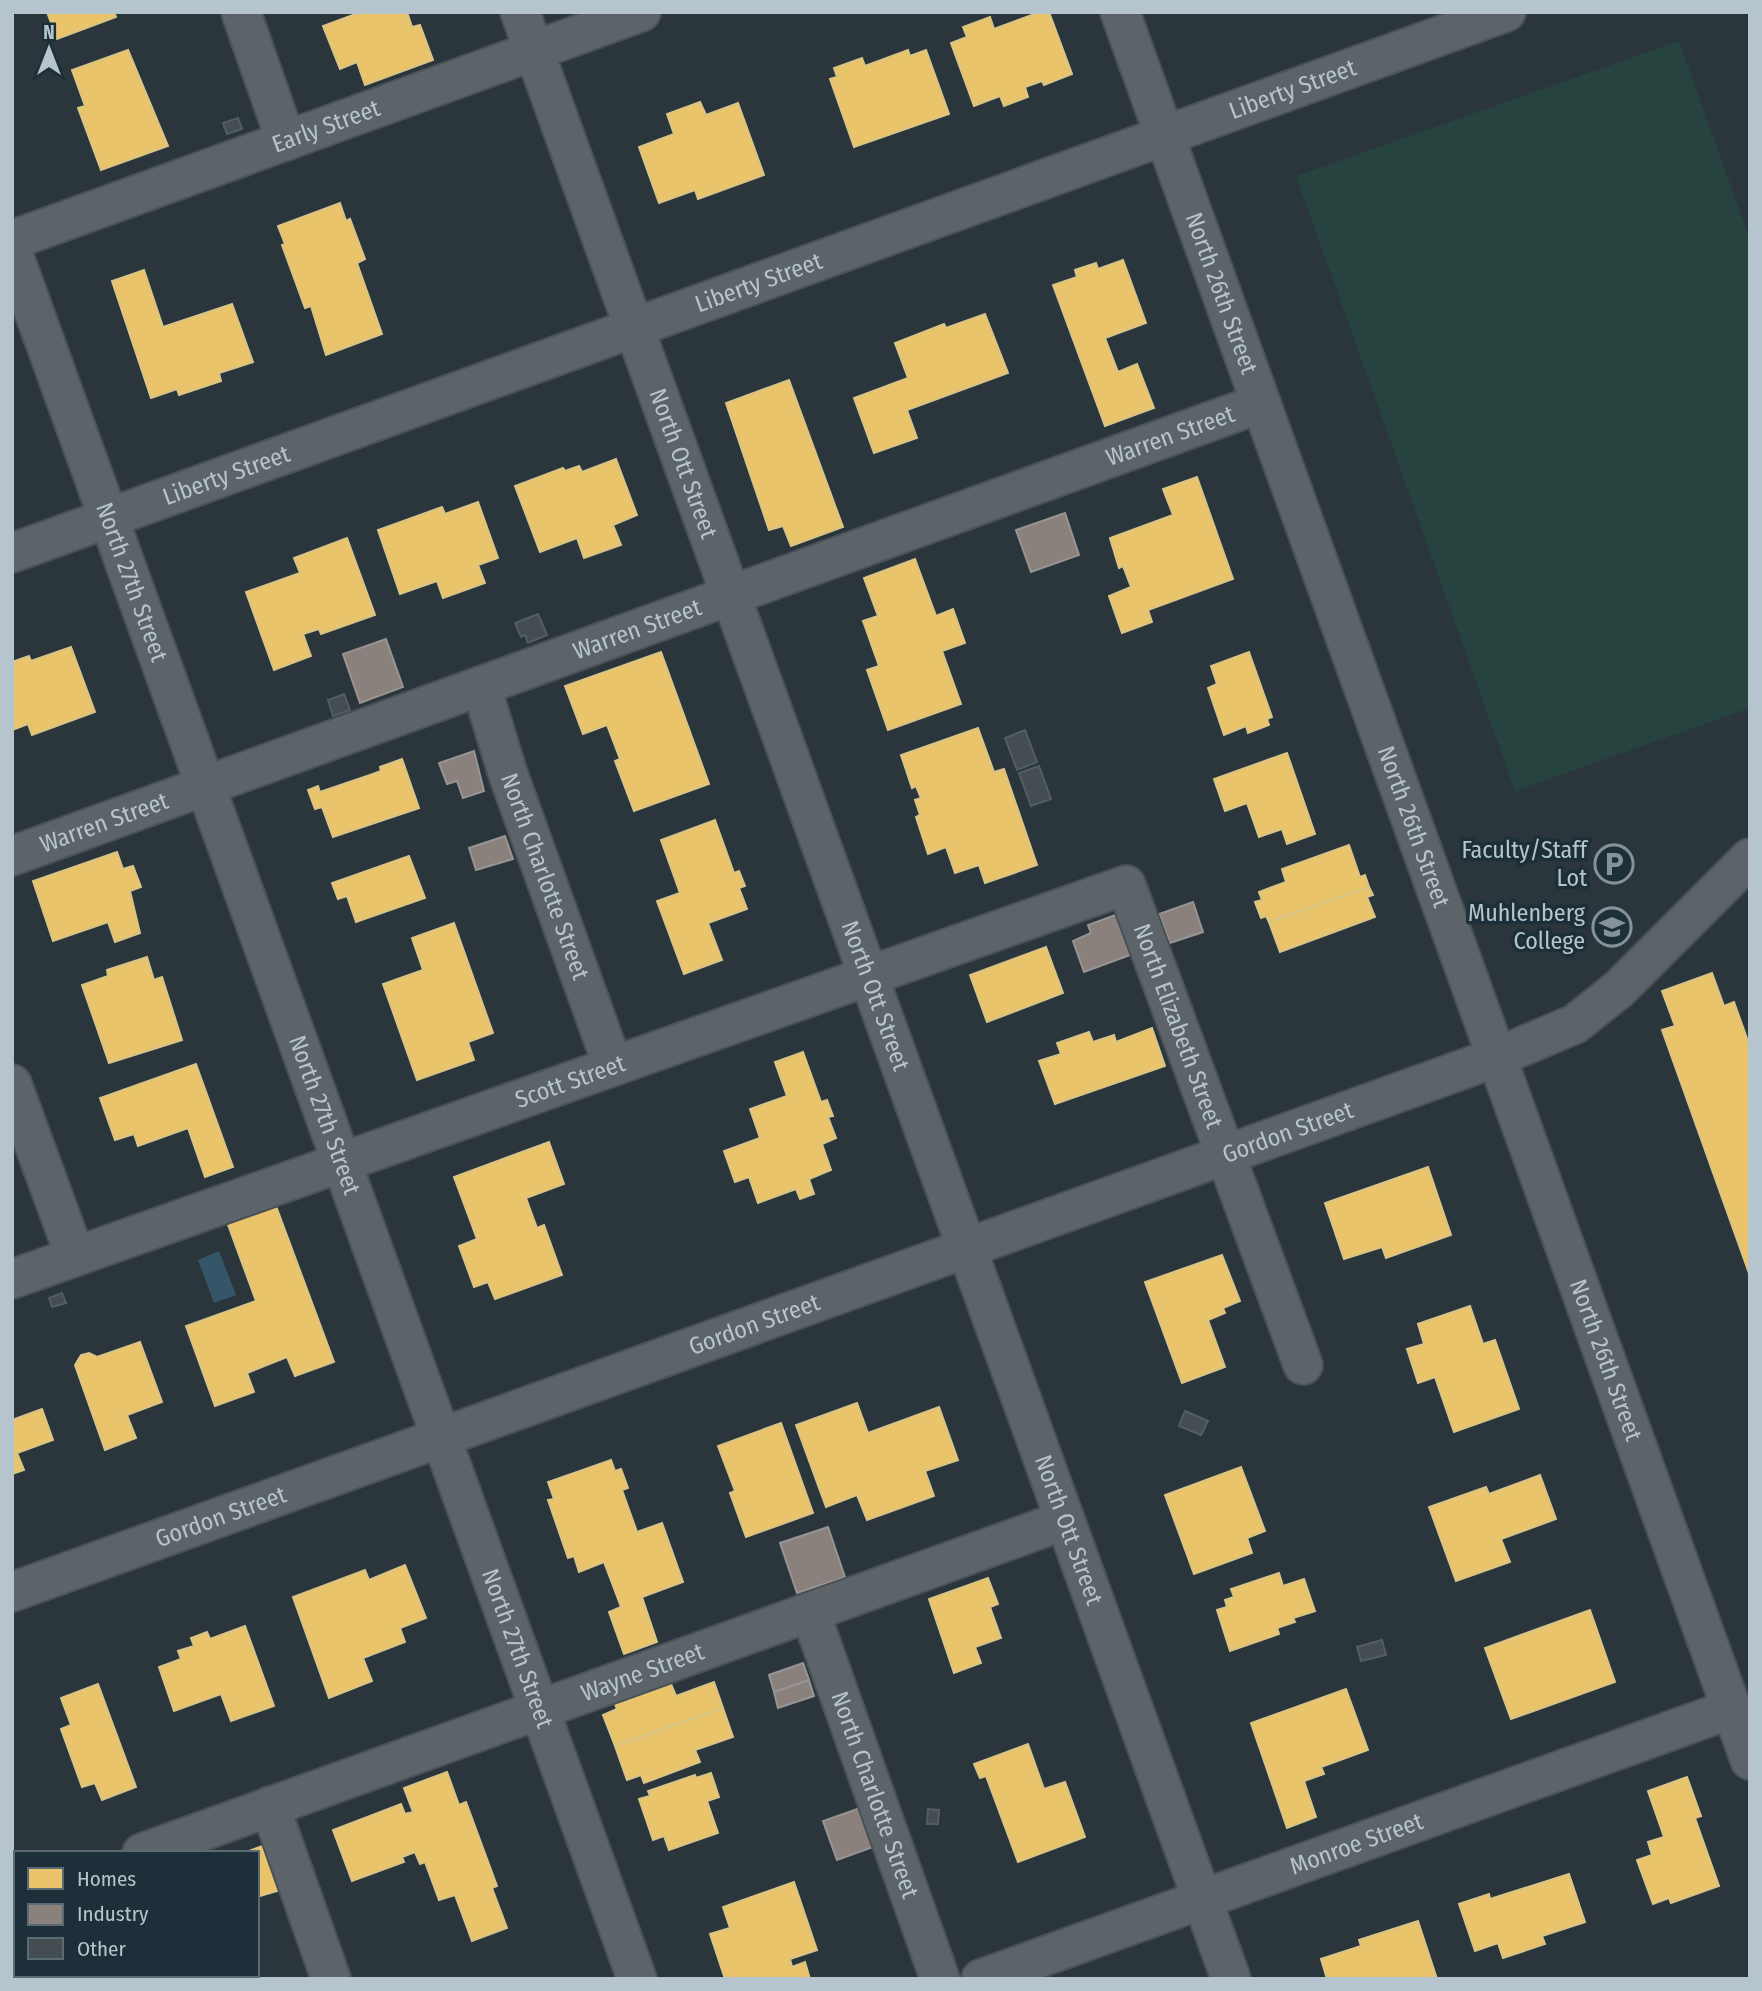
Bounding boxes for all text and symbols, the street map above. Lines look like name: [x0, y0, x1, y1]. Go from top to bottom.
north arrow: [14, 14, 84, 84]
text: N: [43, 21, 55, 44]
street label: Liberty Street: [1225, 53, 1360, 125]
street label: Early Street: [268, 94, 384, 159]
street label: North 26th Street: [1179, 209, 1263, 378]
street label: Liberty Street: [691, 247, 826, 318]
street label: North Ott Street: [643, 385, 723, 542]
street label: Warren Street: [1102, 400, 1238, 472]
street label: Liberty Street: [159, 440, 294, 511]
street label: North 27th Street: [90, 499, 173, 665]
street label: Warren Street: [569, 593, 705, 665]
street label: North 26th Street: [1372, 742, 1456, 911]
street label: North Charlotte Street: [495, 770, 595, 984]
street label: Warren Street: [36, 786, 172, 859]
place label: Faculty/Staff Lot: [1461, 836, 1589, 892]
parking icon: Faculty/Staff Lot: [1593, 843, 1635, 885]
place label: Muhlenberg College: [1468, 899, 1586, 955]
school or university icon: Muhlenberg College: [1591, 906, 1633, 948]
street label: North Ott Street: [836, 917, 916, 1075]
street label: North Elizabeth Street: [1128, 920, 1229, 1132]
street label: North 27th Street: [283, 1032, 366, 1199]
street label: Scott Street: [511, 1049, 629, 1114]
street label: Gordon Street: [1219, 1096, 1357, 1169]
street label: North 26th Street: [1564, 1276, 1648, 1445]
street label: Gordon Street: [685, 1288, 824, 1361]
street label: North Ott Street: [1029, 1451, 1109, 1609]
street label: Gordon Street: [152, 1480, 290, 1553]
street label: North 27th Street: [476, 1565, 559, 1732]
street label: Wayne Street: [577, 1637, 708, 1707]
street label: North Charlotte Street: [825, 1688, 924, 1902]
street label: Monroe Street: [1286, 1807, 1427, 1881]
legend: [14, 1851, 259, 1977]
text: Homes: [77, 1866, 136, 1892]
text: Industry: [77, 1901, 149, 1927]
text: Other: [77, 1936, 126, 1962]

